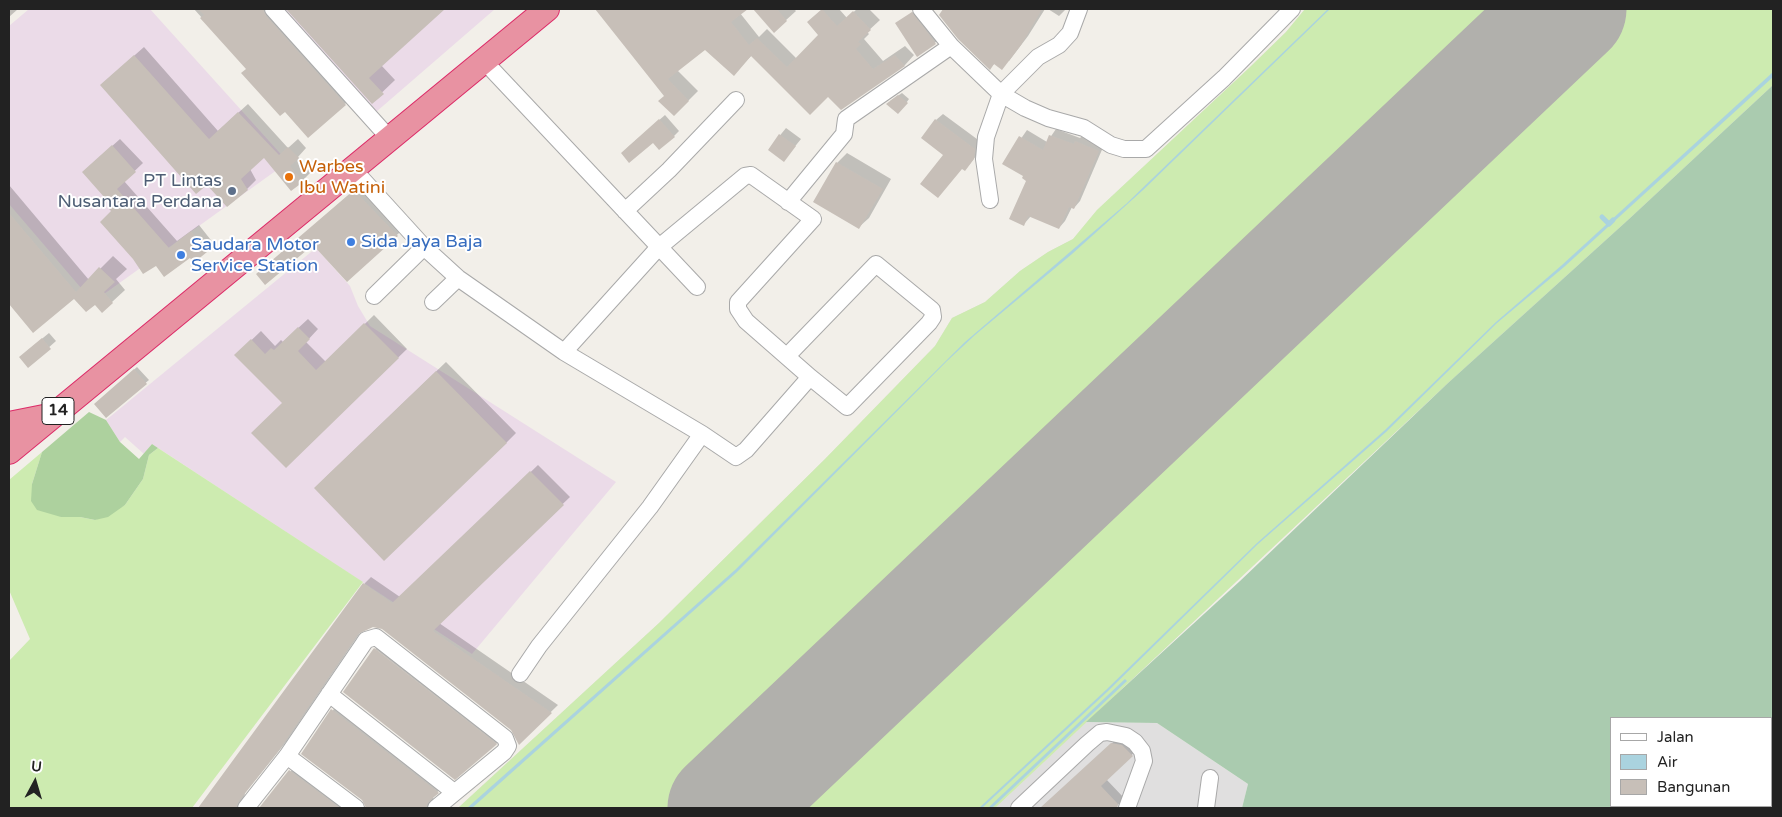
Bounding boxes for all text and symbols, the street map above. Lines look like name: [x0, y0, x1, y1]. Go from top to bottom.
place label: Warbes Ibu Watini: [299, 156, 385, 198]
place label: PT Lintas Nusantara Perdana: [57, 170, 222, 212]
marker: Warbes Ibu Watini: [283, 171, 295, 183]
marker: PT Lintas Nusantara Perdana: [226, 185, 238, 197]
place label: Sida Jaya Baja: [361, 231, 483, 253]
place label: Saudara Motor Service Station: [191, 234, 319, 276]
marker: Sida Jaya Baja: [345, 236, 357, 248]
marker: Saudara Motor Service Station: [175, 249, 187, 261]
road number: 14: [42, 398, 74, 424]
legend: [1610, 717, 1772, 807]
text: Jalan: [1657, 728, 1694, 746]
text: Air: [1657, 753, 1678, 771]
north arrow: [10, 757, 60, 807]
text: U: [30, 758, 43, 776]
text: Bangunan: [1657, 778, 1730, 796]

